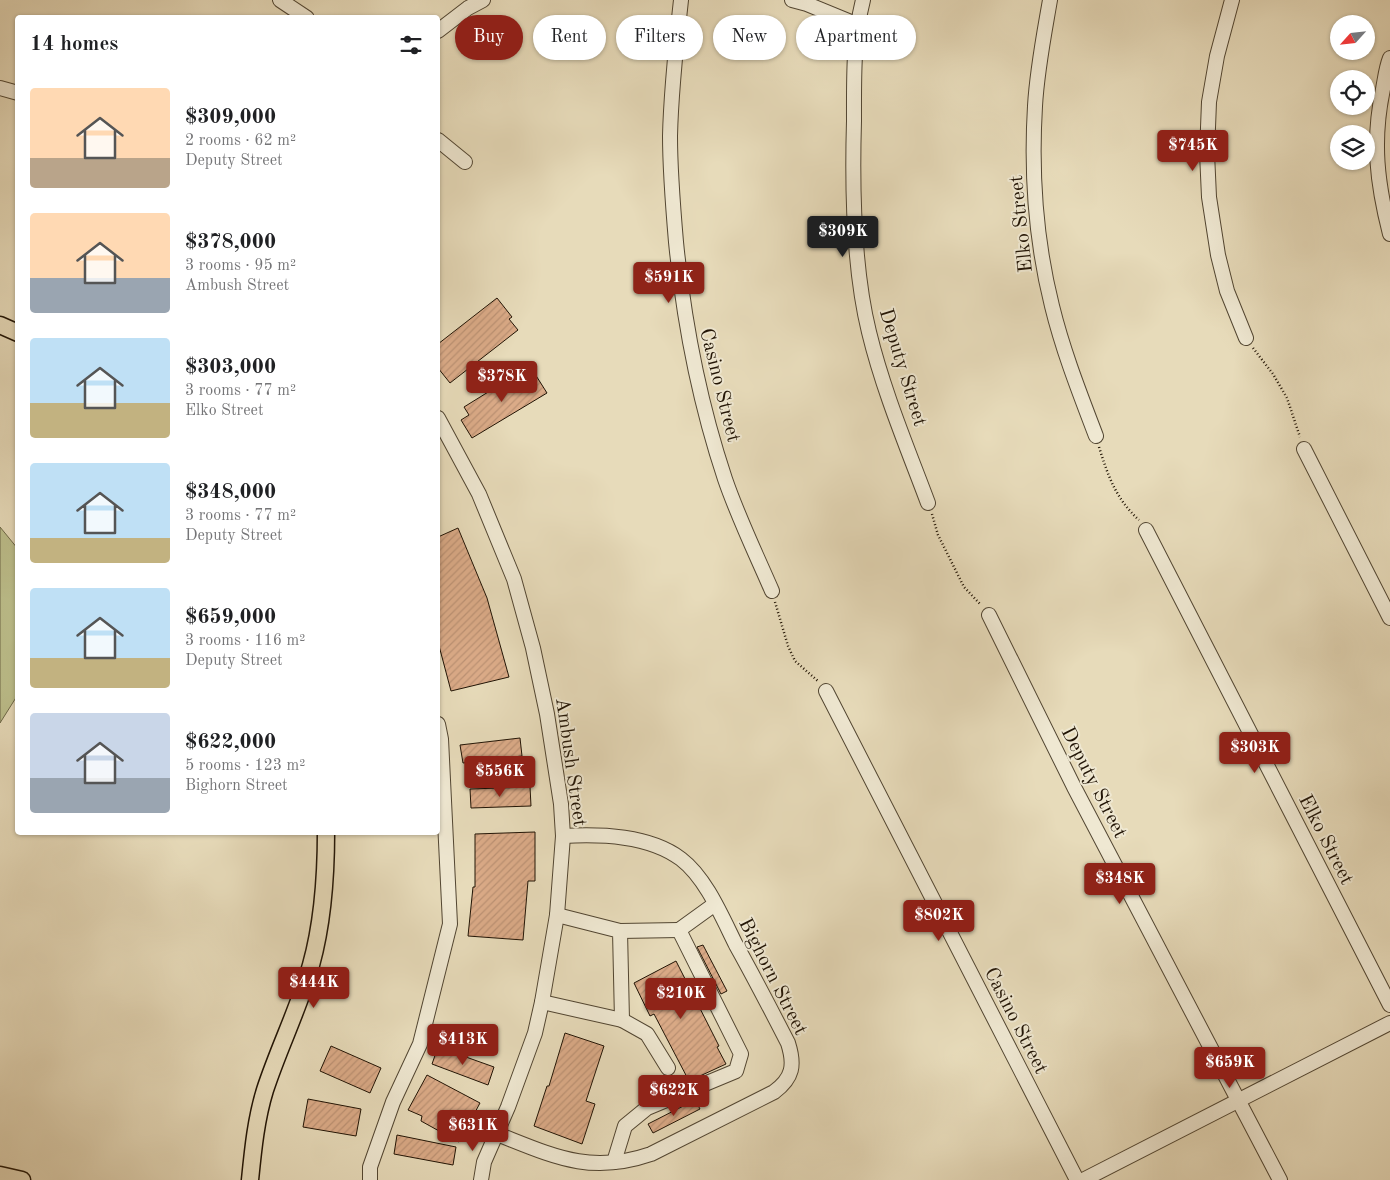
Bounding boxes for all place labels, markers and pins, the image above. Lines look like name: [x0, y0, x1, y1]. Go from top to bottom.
pin: $745K: [1158, 130, 1228, 172]
pin: $309K: [808, 216, 878, 258]
pin: $591K: [634, 262, 704, 304]
pin: $378K: [467, 360, 537, 403]
pin: $303K: [1220, 732, 1290, 774]
pin: $556K: [465, 756, 535, 798]
pin: $348K: [1085, 862, 1155, 905]
pin: $802K: [904, 900, 974, 942]
pin: $444K: [279, 966, 349, 1009]
pin: $210K: [646, 978, 716, 1020]
pin: $413K: [428, 1024, 498, 1066]
pin: $659K: [1195, 1046, 1265, 1089]
pin: $622K: [639, 1074, 709, 1117]
pin: $631K: [438, 1110, 508, 1152]

